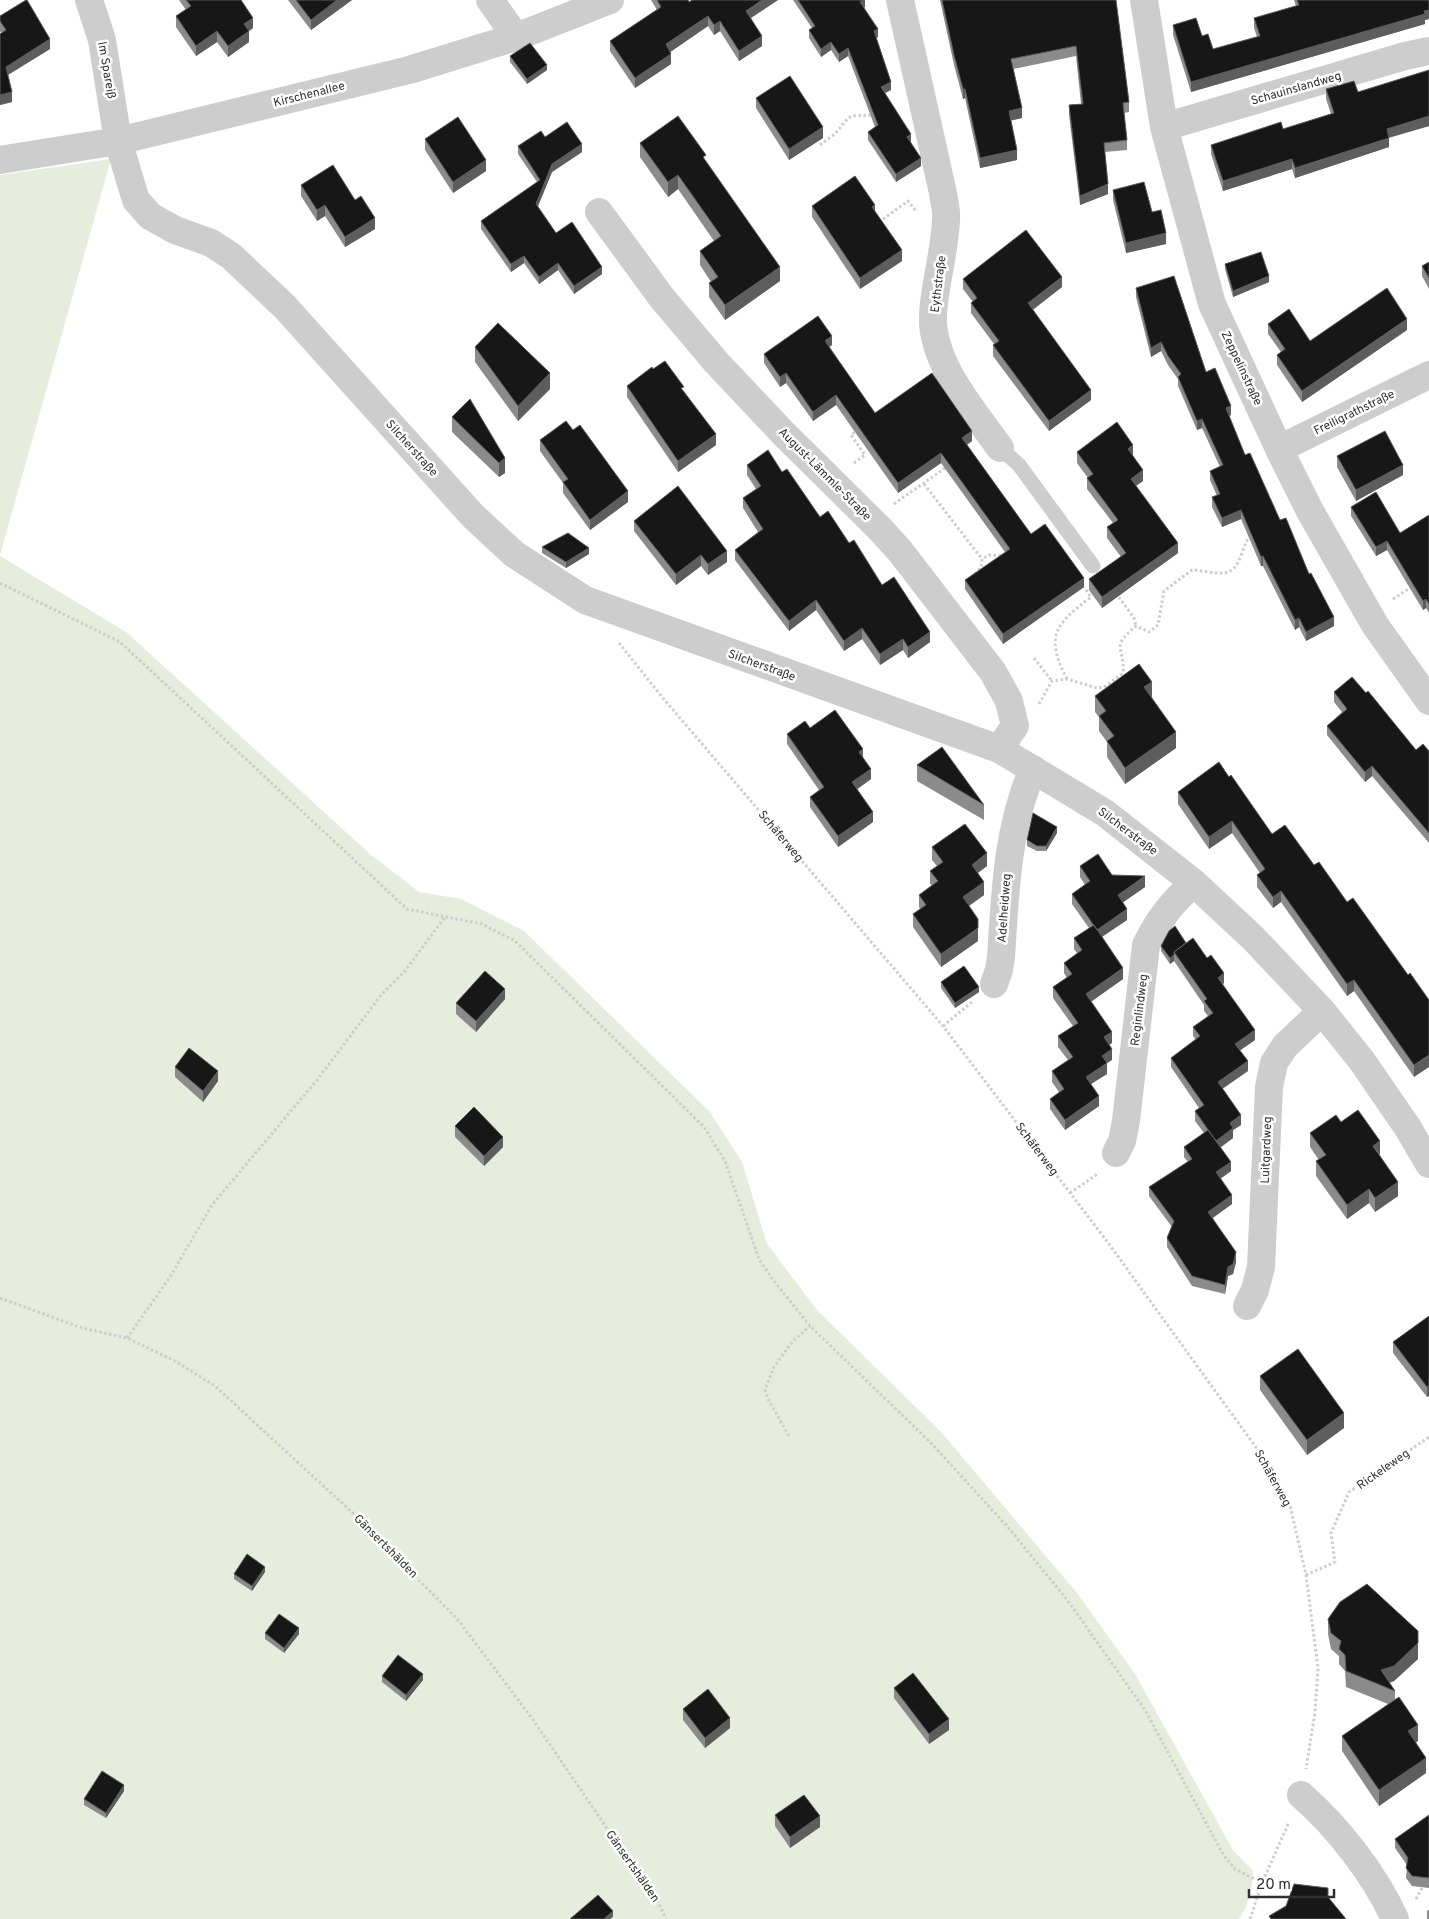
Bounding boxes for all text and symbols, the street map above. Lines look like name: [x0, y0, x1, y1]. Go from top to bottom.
street label: Im Spareiß: [93, 40, 119, 100]
street label: Schauinslandweg: [1249, 68, 1343, 110]
street label: Kirschenallee: [272, 78, 347, 112]
street label: Eythstraße: [928, 255, 950, 314]
street label: Zeppelinstraße: [1217, 329, 1265, 408]
street label: Freiligrathstraße: [1311, 386, 1397, 439]
street label: Silcherstraße: [382, 417, 441, 480]
street label: August-Lämmle-Straße: [774, 425, 874, 525]
street label: Silcherstraße: [726, 646, 798, 686]
street label: Silcherstraße: [1094, 804, 1160, 860]
street label: Schäferweg: [754, 807, 807, 866]
street label: Adelheidweg: [995, 873, 1015, 943]
street label: Reginlindweg: [1128, 973, 1152, 1047]
street label: Luitgardweg: [1258, 1116, 1276, 1184]
street label: Schäferweg: [1011, 1120, 1062, 1180]
street label: Rickeleweg: [1354, 1446, 1413, 1494]
street label: Schäferweg: [1250, 1447, 1294, 1510]
street label: Gänsertshälden: [350, 1511, 421, 1582]
street label: Gänsertshälden: [601, 1827, 663, 1906]
scale bar: [1249, 1866, 1334, 1898]
text: 20 m: [1256, 1876, 1291, 1895]

